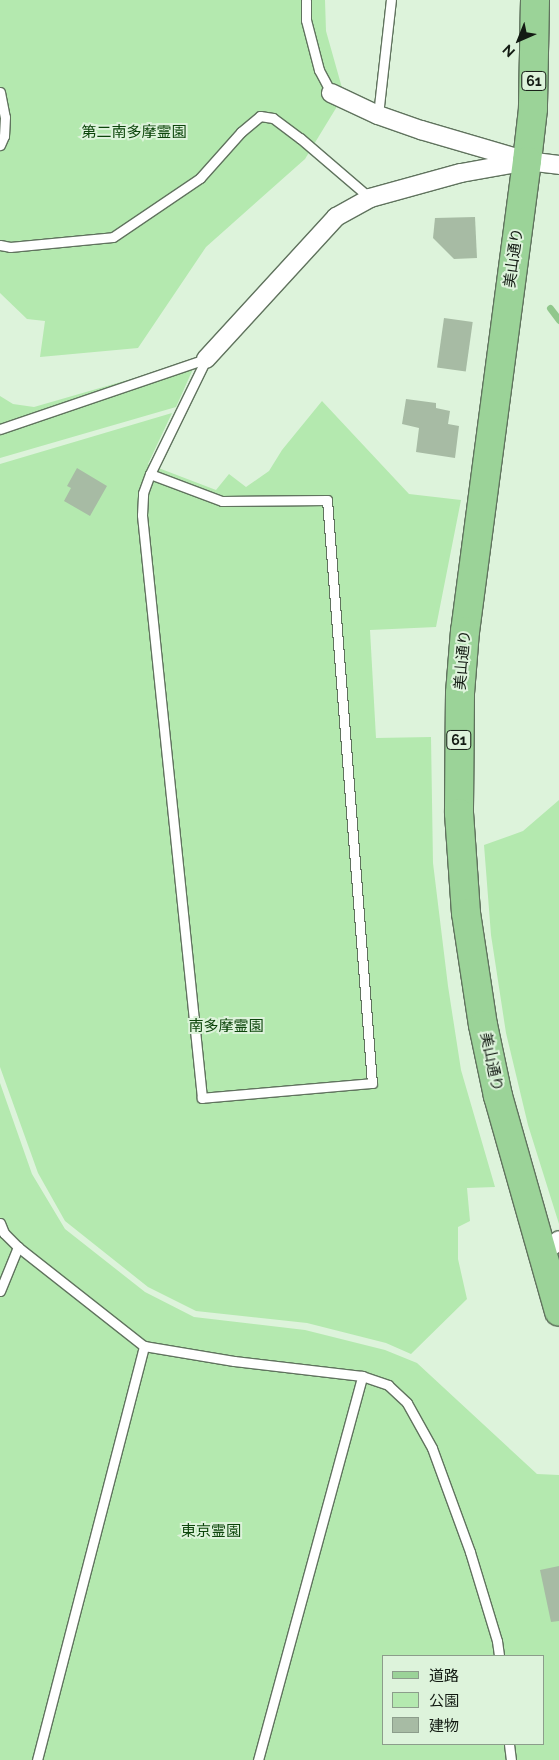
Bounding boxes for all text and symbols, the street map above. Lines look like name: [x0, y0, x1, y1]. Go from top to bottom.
north arrow: [494, 15, 544, 65]
text: N: [499, 41, 518, 60]
road number: 61: [520, 70, 548, 92]
park label: 第二南多摩霊園: [82, 124, 186, 142]
street label: 美山通り: [501, 227, 527, 289]
street label: 美山通り: [451, 629, 475, 691]
road number: 61: [445, 728, 473, 752]
park label: 南多摩霊園: [189, 1018, 263, 1036]
street label: 美山通り: [476, 1031, 506, 1093]
park label: 東京霊園: [181, 1523, 241, 1541]
legend: [382, 1655, 544, 1745]
text: 道路: [429, 1667, 459, 1685]
text: 公園: [429, 1692, 459, 1710]
text: 建物: [429, 1717, 459, 1735]

